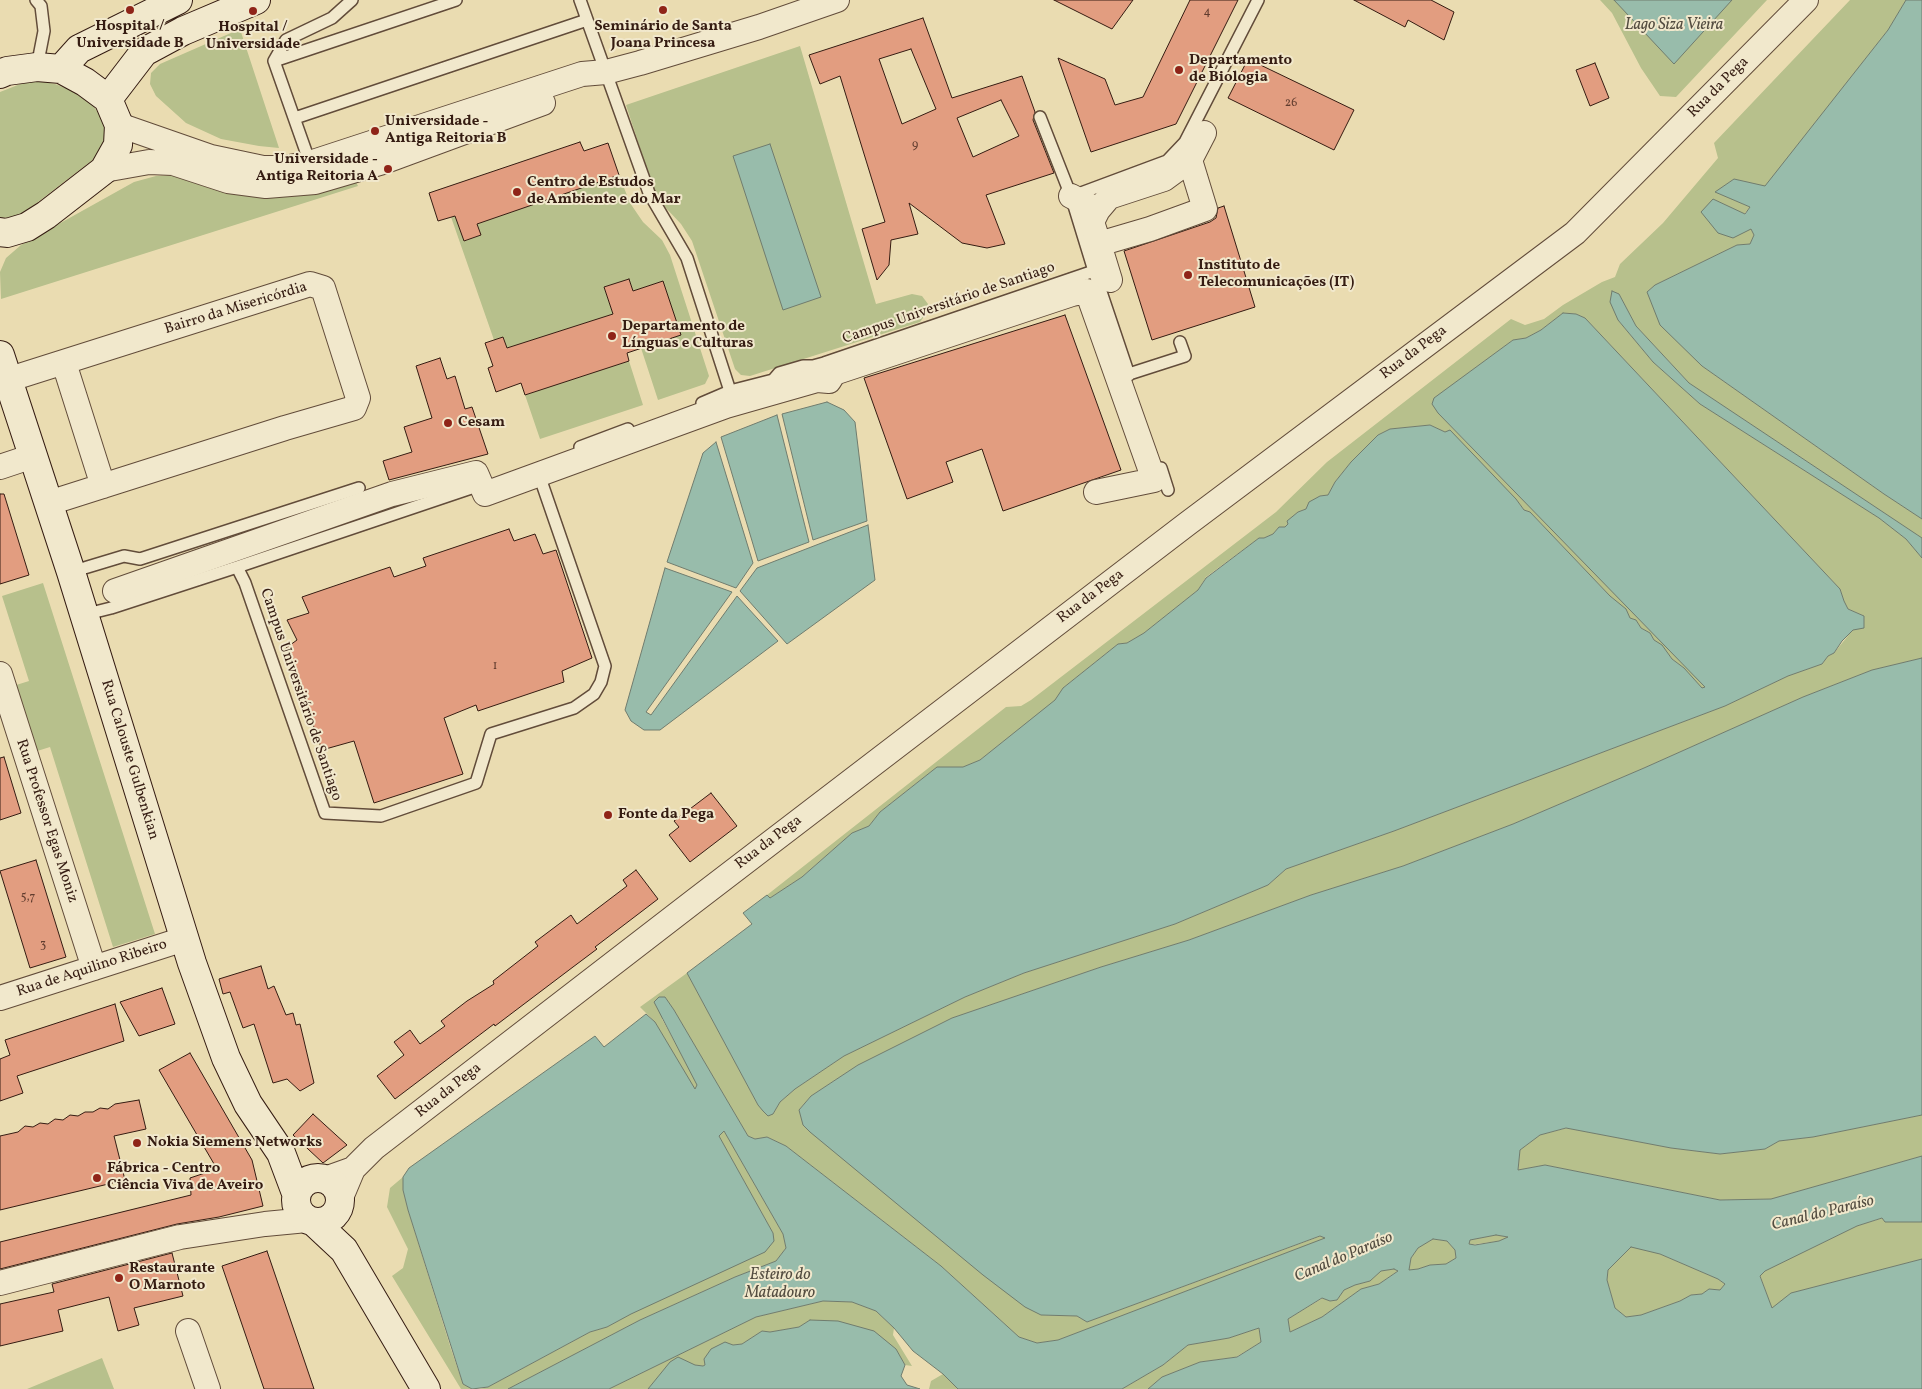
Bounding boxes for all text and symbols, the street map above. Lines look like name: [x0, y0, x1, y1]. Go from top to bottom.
marker: Hospital / Universidade B: [124, 4, 136, 16]
marker: Seminário de Santa Joana Princesa: [657, 4, 669, 16]
marker: Hospital / Universidade: [247, 5, 259, 17]
house number: 4: [1203, 6, 1211, 20]
water label: Lago Siza Vieira: [1625, 16, 1723, 36]
place label: Hospital / Universidade B: [76, 18, 184, 53]
place label: Seminário de Santa Joana Princesa: [594, 18, 732, 53]
place label: Hospital / Universidade: [206, 19, 300, 54]
place label: Departamento de Biologia: [1189, 52, 1292, 87]
street label: Rua da Pega: [1685, 54, 1753, 122]
marker: Departamento de Biologia: [1173, 64, 1185, 76]
house number: 26: [1285, 97, 1297, 111]
place label: Universidade - Antiga Reitoria B: [385, 113, 507, 148]
marker: Universidade - Antiga Reitoria B: [369, 125, 381, 137]
house number: 9: [912, 139, 918, 153]
place label: Universidade - Antiga Reitoria A: [256, 151, 378, 186]
marker: Universidade - Antiga Reitoria A: [382, 163, 394, 175]
place label: Centro de Estudos de Ambiente e do Mar: [527, 174, 681, 209]
marker: Centro de Estudos de Ambiente e do Mar: [511, 186, 523, 198]
place label: Instituto de Telecomunicações (IT): [1198, 257, 1354, 292]
street label: Campus Universitário de Santiago: [840, 259, 1058, 349]
marker: Instituto de Telecomunicações (IT): [1182, 269, 1194, 281]
street label: Bairro da Misericórdia: [163, 279, 309, 339]
place label: Departamento de Línguas e Culturas: [622, 318, 753, 353]
street label: Rua da Pega: [1377, 322, 1451, 384]
marker: Departamento de Línguas e Culturas: [606, 330, 618, 342]
place label: Cesam: [458, 414, 505, 432]
marker: Cesam: [442, 417, 454, 429]
street label: Rua da Pega: [1054, 566, 1128, 628]
street label: Campus Universitário de Santiago: [255, 586, 345, 804]
house number: 1: [493, 660, 497, 674]
street label: Rua Calouste Gulbenkian: [96, 678, 162, 842]
street label: Rua Professor Egas Moniz: [11, 737, 81, 905]
place label: Fonte da Pega: [618, 806, 714, 824]
marker: Fonte da Pega: [602, 809, 614, 821]
street label: Rua da Pega: [732, 812, 806, 874]
house number: 5,7: [21, 891, 35, 905]
street label: Rua de Aquilino Ribeiro: [15, 936, 169, 1002]
house number: 3: [40, 939, 46, 953]
street label: Rua da Pega: [412, 1060, 486, 1122]
place label: Nokia Siemens Networks: [147, 1134, 322, 1152]
marker: Nokia Siemens Networks: [131, 1137, 143, 1149]
place label: Fábrica - Centro Ciência Viva de Aveiro: [107, 1160, 263, 1195]
marker: Fábrica - Centro Ciência Viva de Aveiro: [91, 1172, 103, 1184]
water label: Canal do Paraíso: [1770, 1192, 1876, 1236]
water label: Canal do Paraíso: [1292, 1229, 1396, 1287]
place label: Restaurante O Marnoto: [129, 1260, 215, 1295]
water label: Esteiro do Matadouro: [745, 1266, 815, 1304]
marker: Restaurante O Marnoto: [113, 1272, 125, 1284]

